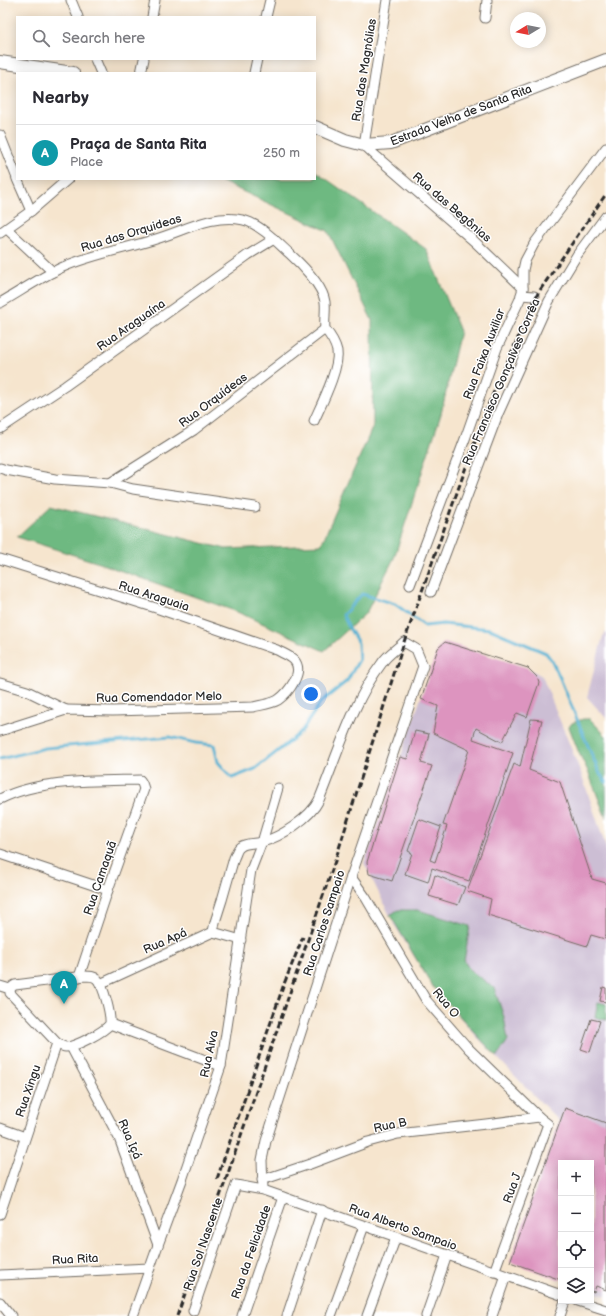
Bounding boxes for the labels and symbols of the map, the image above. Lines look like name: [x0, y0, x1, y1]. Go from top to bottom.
north arrow: [510, 12, 546, 48]
street label: Rua das Magnólias: [349, 17, 380, 123]
street label: Estrada Velha de Santa Rita: [388, 81, 534, 149]
street label: Rua das Begônias: [409, 169, 494, 246]
street label: Rua das Orquideas: [79, 211, 183, 256]
street label: Rua Araguaína: [94, 296, 169, 355]
street label: Rua Francisco Gonçalves Corrêa: [459, 296, 544, 468]
street label: Rua Faixa Auxiliar: [460, 306, 509, 402]
street label: Rua Orquídeas: [176, 370, 251, 431]
street label: Rua Araguaia: [117, 578, 191, 615]
your location: [301, 684, 321, 704]
street label: Rua Comendador Melo: [96, 689, 222, 706]
street label: Rua Camaquã: [81, 839, 120, 917]
street label: Rua Carlos Sampaio: [300, 868, 349, 978]
street label: Rua Apá: [141, 925, 190, 958]
pin: A: [51, 971, 77, 1004]
street label: Rua O: [429, 985, 462, 1021]
street label: Rua Aíva: [197, 1029, 222, 1079]
street label: Rua Xingu: [13, 1063, 44, 1119]
street label: Rua B: [372, 1115, 408, 1136]
street label: Rua Içá: [114, 1117, 145, 1162]
street label: Rua J: [500, 1171, 525, 1205]
street label: Rua Sol Nascente: [181, 1196, 226, 1293]
street label: Rua Alberto Sampaio: [347, 1201, 459, 1254]
street label: Rua da Felicidade: [228, 1203, 275, 1301]
street label: Rua Rita: [51, 1251, 99, 1268]

